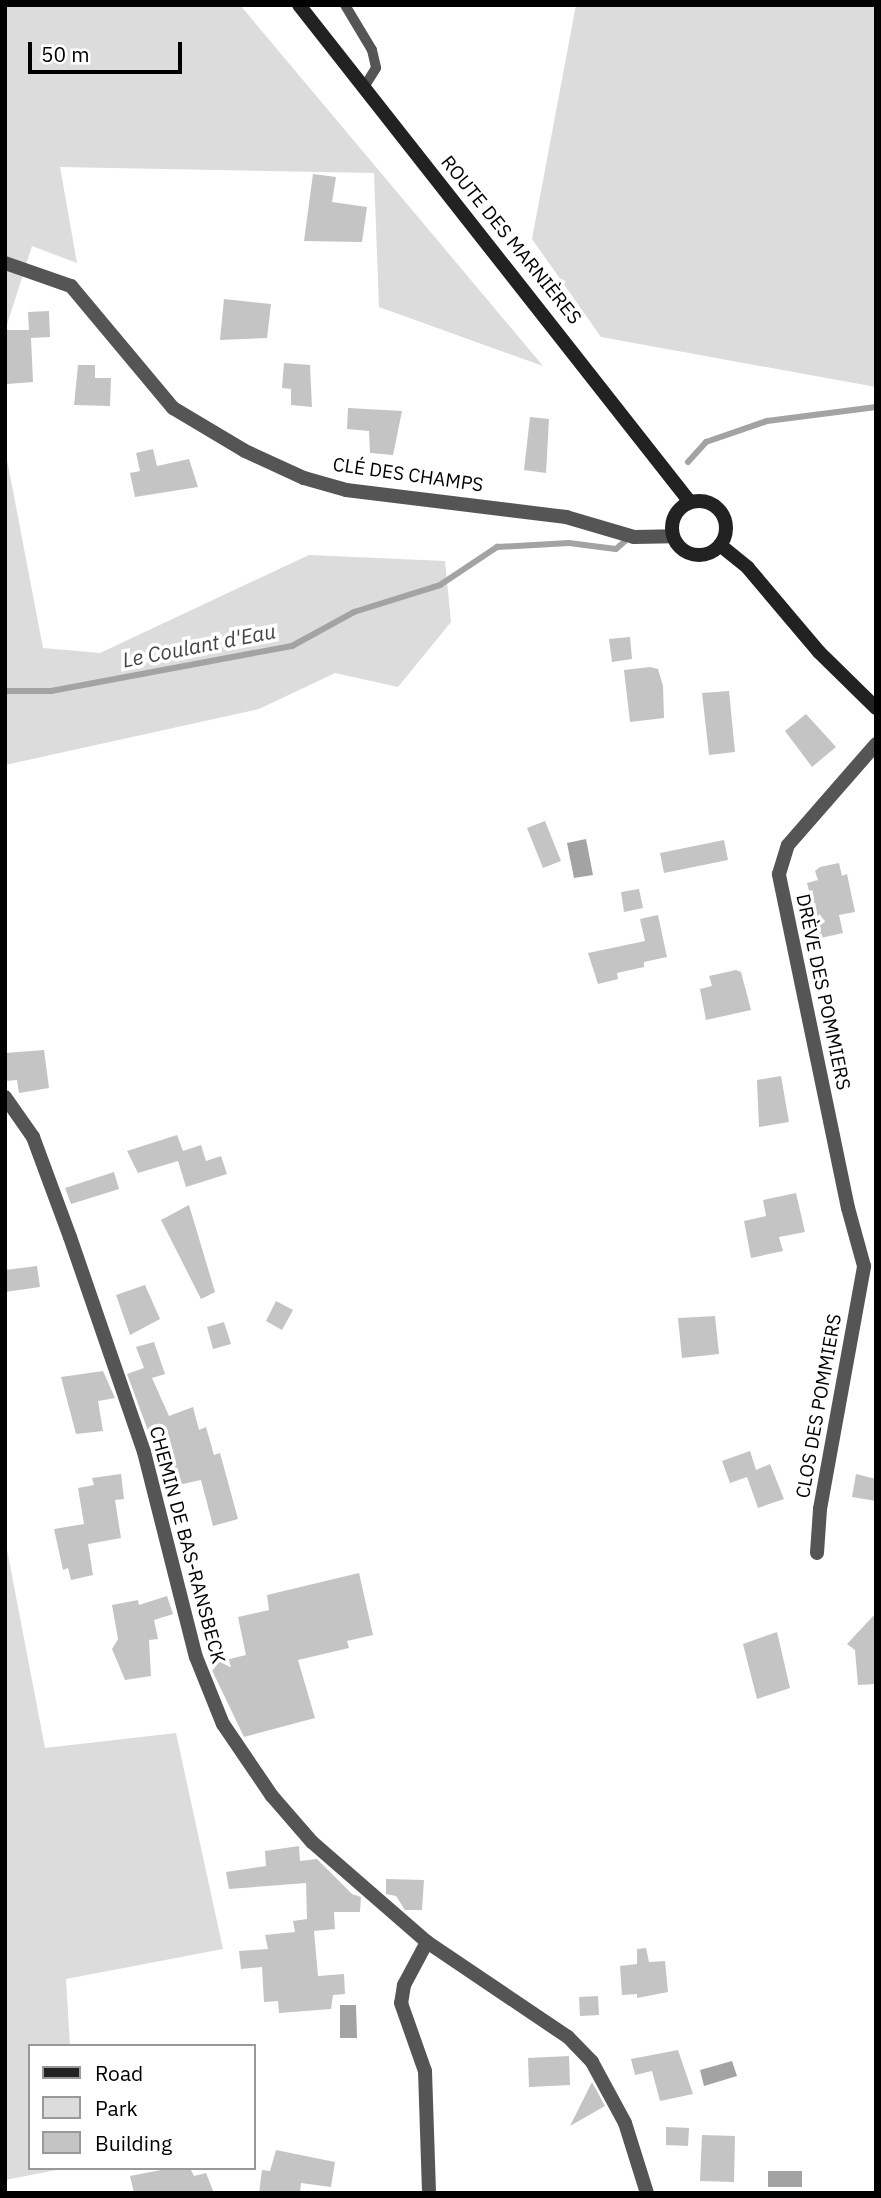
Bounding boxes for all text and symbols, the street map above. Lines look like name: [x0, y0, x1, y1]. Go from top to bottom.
scale bar: [32, 28, 186, 72]
text: 50 m: [41, 40, 90, 68]
street label: ROUTE DES MARNIÈRES: [436, 151, 586, 329]
street label: CLÉ DES CHAMPS: [331, 453, 485, 497]
water label: Le Coulant d'Eau: [120, 618, 278, 672]
street label: DRÈVE DES POMMIERS: [791, 892, 855, 1092]
street label: CLOS DES POMMIERS: [792, 1312, 846, 1500]
street label: CHEMIN DE BAS-RANSBECK: [144, 1424, 230, 1666]
legend: [28, 2044, 256, 2170]
text: Road: [95, 2059, 143, 2087]
text: Park: [95, 2094, 138, 2122]
text: Building: [95, 2129, 172, 2157]

